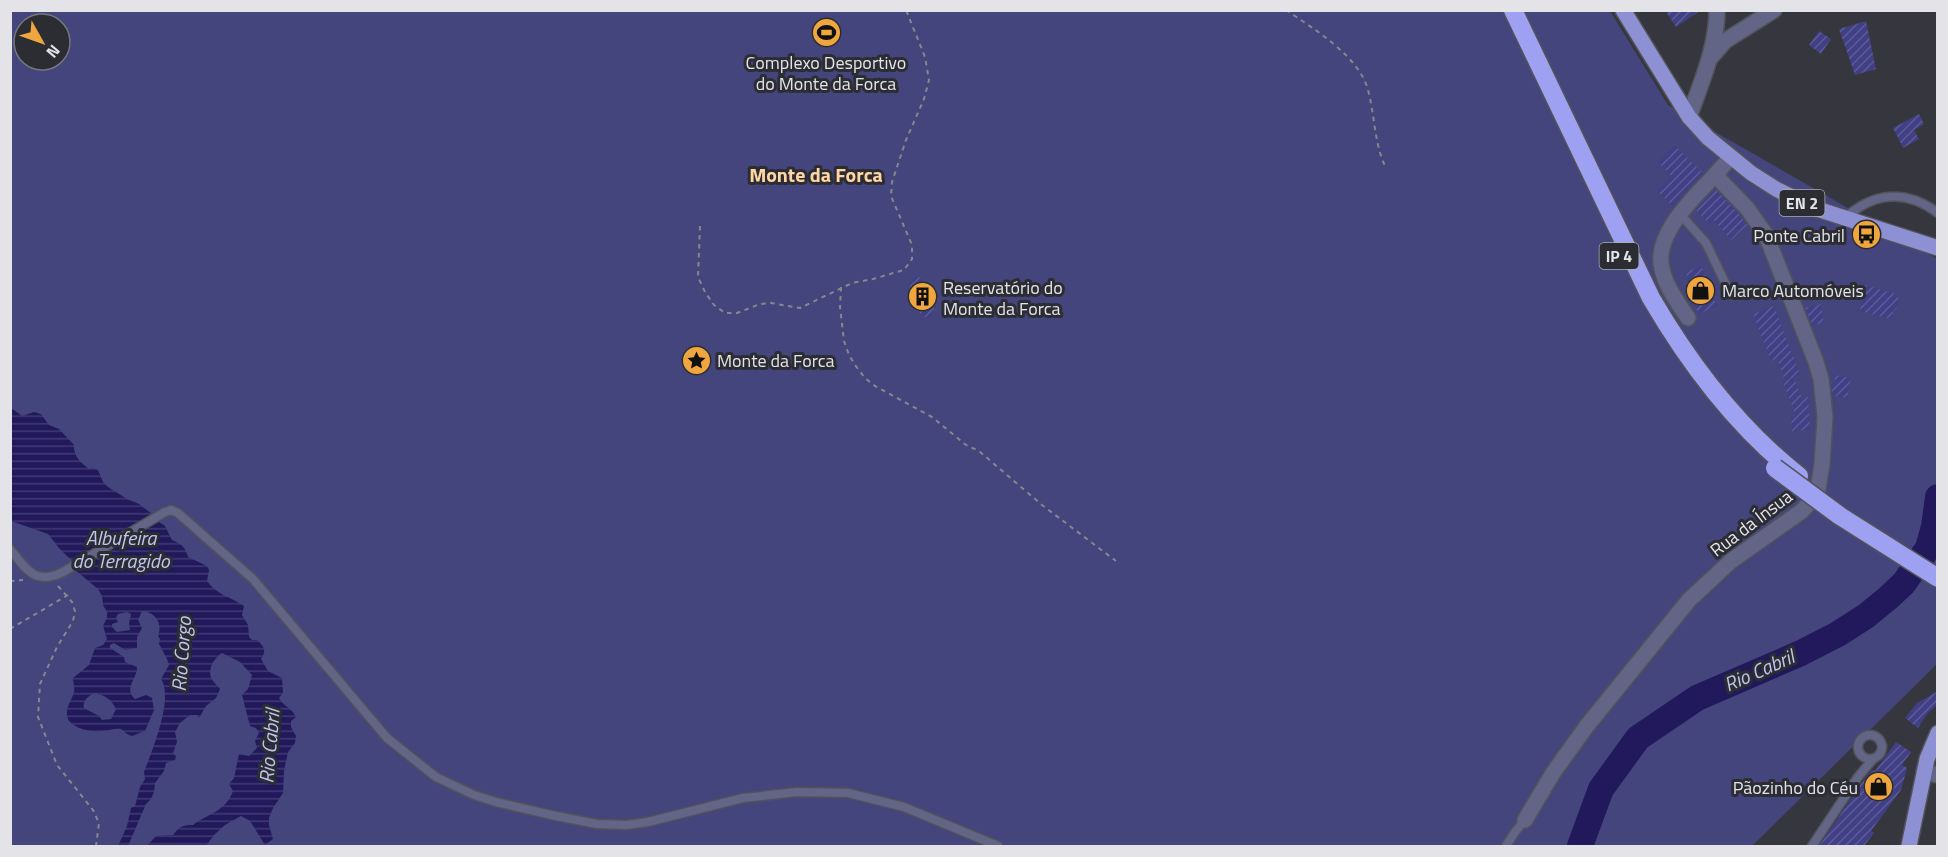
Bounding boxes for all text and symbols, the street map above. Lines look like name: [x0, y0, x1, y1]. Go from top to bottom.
north arrow: [12, 12, 72, 72]
sports icon: Complexo Desportivo do Monte da Forca: [810, 17, 842, 49]
text: N: [41, 40, 66, 64]
place label: Complexo Desportivo do Monte da Forca: [746, 49, 906, 97]
district label: Monte da Forca: [749, 159, 883, 190]
road number: EN 2: [1780, 190, 1824, 216]
bus stop icon: Ponte Cabril: [1850, 219, 1882, 251]
place label: Ponte Cabril: [1753, 222, 1845, 249]
road number: IP 4: [1600, 243, 1638, 269]
place label: Reservatório do Monte da Forca: [943, 274, 1063, 322]
shop icon: Marco Automóveis: [1685, 274, 1717, 306]
place label: Marco Automóveis: [1722, 277, 1864, 304]
building icon: Reservatório do Monte da Forca: [906, 281, 938, 313]
place icon: Monte da Forca: [680, 344, 712, 376]
place label: Monte da Forca: [717, 347, 835, 374]
street label: Rua da Ínsua: [1704, 483, 1798, 563]
water label: Albufeira do Terragido: [72, 522, 171, 576]
water label: Rio Corgo: [163, 614, 199, 692]
water label: Rio Cabril: [1719, 640, 1802, 699]
water label: Rio Cabril: [250, 705, 288, 784]
shop icon: Pãozinho do Céu: [1863, 771, 1895, 803]
place label: Pãozinho do Céu: [1733, 774, 1858, 801]

